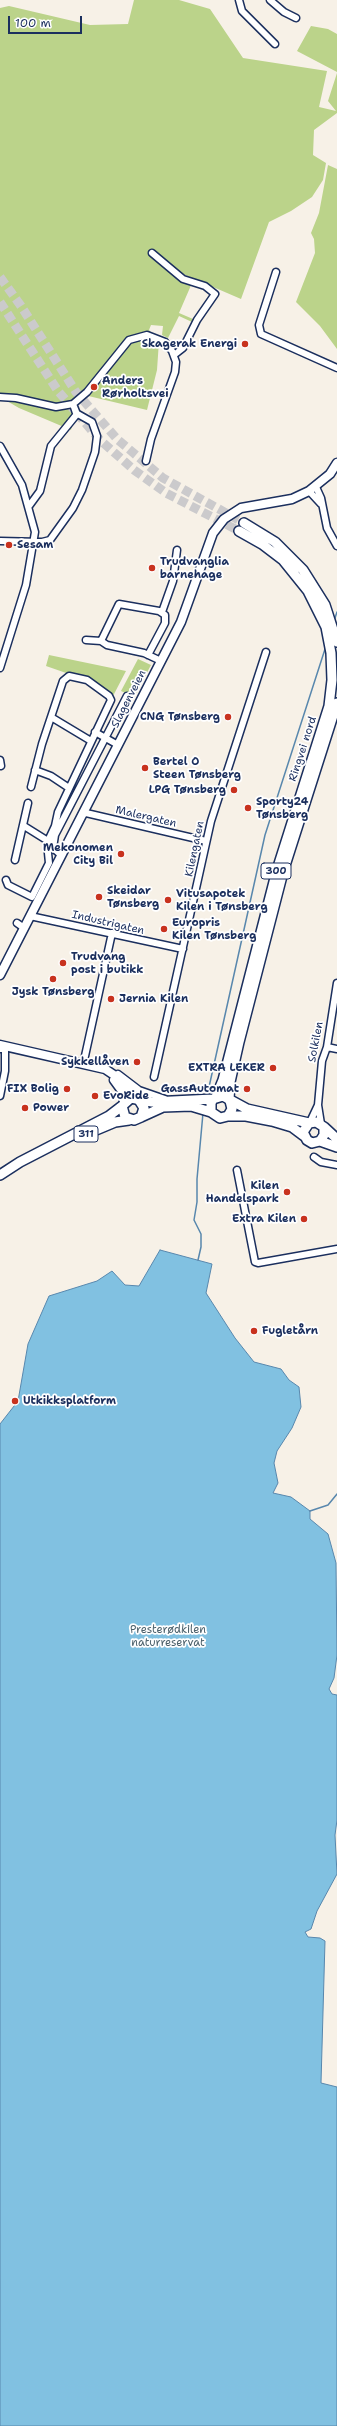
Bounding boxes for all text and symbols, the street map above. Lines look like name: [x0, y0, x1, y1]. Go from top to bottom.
scale bar: [10, 8, 84, 34]
text: 100 m: [15, 15, 51, 31]
place label: Skagerak Energi: [142, 337, 237, 351]
marker: Skagerak Energi: [240, 339, 250, 349]
place label: Anders Rørholtsvei: [102, 374, 169, 400]
marker: Anders Rørholtsvei: [89, 382, 99, 392]
place label: Sesam: [17, 538, 53, 552]
marker: Sesam: [4, 540, 14, 550]
place label: Trudvanglia barnehage: [160, 555, 229, 581]
marker: Trudvanglia barnehage: [147, 563, 157, 573]
street label: Slagenveien: [109, 668, 149, 730]
place label: CNG Tønsberg: [140, 710, 220, 724]
marker: CNG Tønsberg: [223, 712, 233, 722]
street label: Ringvei nord: [286, 715, 320, 783]
place label: Bertel O Steen Tønsberg: [153, 755, 241, 781]
marker: Bertel O Steen Tønsberg: [140, 763, 150, 773]
place label: LPG Tønsberg: [149, 783, 226, 797]
marker: LPG Tønsberg: [229, 785, 239, 795]
place label: Sporty24 Tønsberg: [256, 795, 309, 821]
marker: Sporty24 Tønsberg: [243, 803, 253, 813]
street label: Malergaten: [114, 804, 178, 830]
street label: Kilengaten: [183, 820, 207, 878]
place label: Mekonomen City Bil: [43, 841, 113, 867]
marker: Mekonomen City Bil: [116, 849, 126, 859]
road number: 300: [261, 863, 291, 879]
place label: Skeidar Tønsberg: [107, 884, 159, 910]
place label: Vitusapotek Kilen i Tønsberg: [176, 887, 268, 913]
marker: Skeidar Tønsberg: [94, 892, 104, 902]
marker: Vitusapotek Kilen i Tønsberg: [163, 895, 173, 905]
street label: Industrigaten: [70, 908, 146, 938]
place label: Europris Kilen Tønsberg: [172, 916, 256, 942]
marker: Europris Kilen Tønsberg: [159, 924, 169, 934]
place label: Trudvang post i butikk: [71, 950, 143, 976]
marker: Trudvang post i butikk: [58, 958, 68, 968]
marker: Jysk Tønsberg: [48, 974, 58, 984]
place label: Jysk Tønsberg: [12, 985, 94, 999]
place label: Jernia Kilen: [119, 992, 188, 1006]
marker: Jernia Kilen: [106, 994, 116, 1004]
street label: Solkilen: [306, 1021, 326, 1063]
place label: Sykkellåven: [61, 1055, 129, 1069]
marker: Sykkellåven: [132, 1057, 142, 1067]
place label: EXTRA LEKER: [188, 1061, 265, 1075]
marker: EXTRA LEKER: [268, 1063, 278, 1073]
place label: FIX Bolig: [7, 1082, 59, 1096]
place label: GassAutomat: [161, 1082, 239, 1096]
marker: FIX Bolig: [62, 1084, 72, 1094]
marker: GassAutomat: [242, 1084, 252, 1094]
place label: EvoRide: [103, 1089, 149, 1103]
marker: EvoRide: [90, 1091, 100, 1101]
place label: Power: [33, 1101, 69, 1115]
marker: Power: [20, 1103, 30, 1113]
road number: 311: [74, 1126, 98, 1142]
place label: Kilen Handelspark: [206, 1179, 279, 1205]
marker: Kilen Handelspark: [282, 1187, 292, 1197]
place label: Extra Kilen: [232, 1212, 296, 1226]
marker: Extra Kilen: [299, 1214, 309, 1224]
place label: Fugletårn: [262, 1324, 318, 1338]
marker: Fugletårn: [249, 1326, 259, 1336]
place label: Utkikksplatform: [23, 1394, 116, 1408]
marker: Utkikksplatform: [10, 1396, 20, 1406]
park label: Presterødkilen naturreservat: [130, 1623, 206, 1649]

